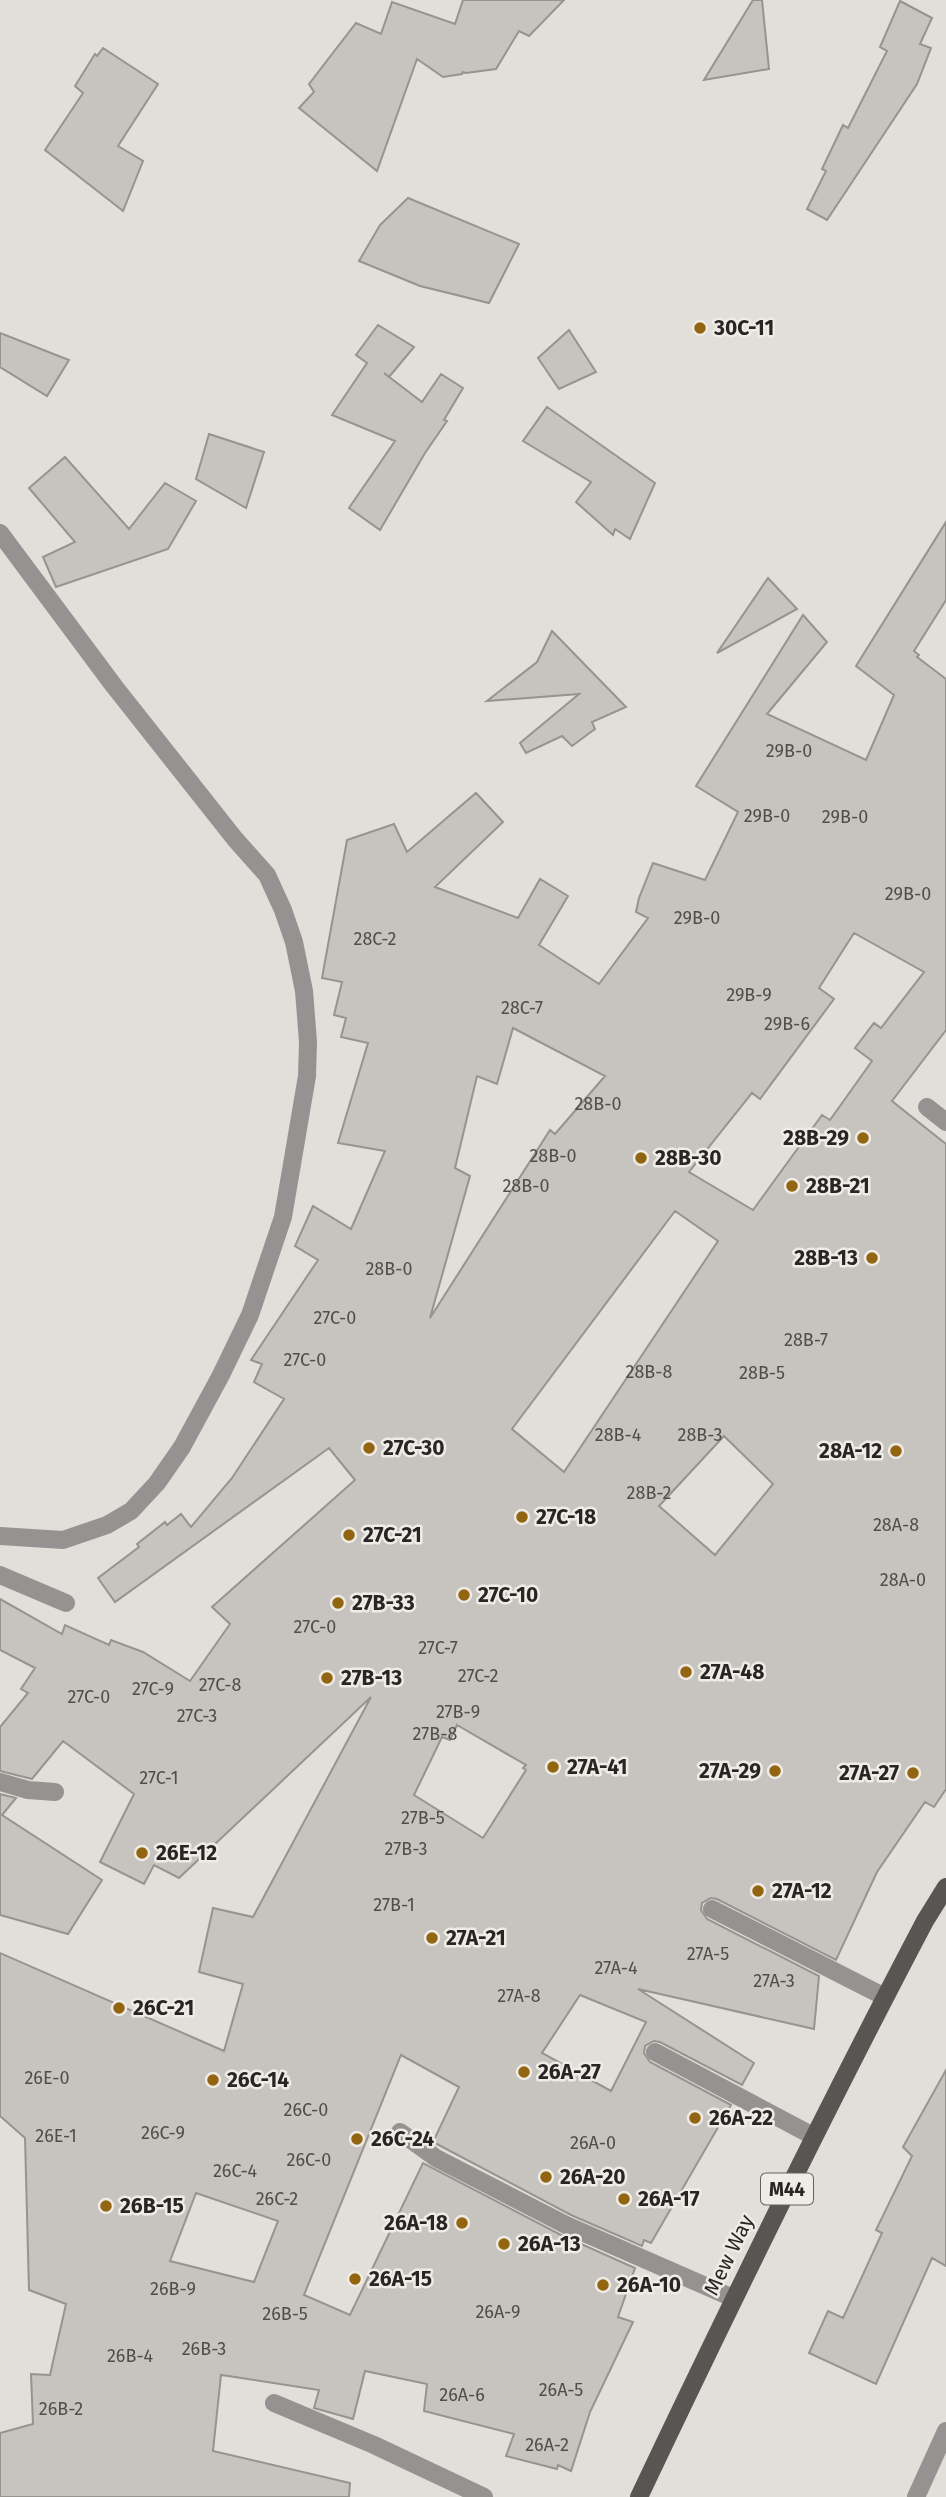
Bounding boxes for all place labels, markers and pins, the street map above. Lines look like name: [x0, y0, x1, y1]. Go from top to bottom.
place label: 30C-11: [713, 315, 774, 341]
marker: 30C-11: [692, 320, 708, 336]
place label: 28B-29: [783, 1125, 849, 1151]
marker: 28B-29: [855, 1130, 871, 1146]
place label: 28B-30: [655, 1145, 722, 1171]
marker: 28B-30: [633, 1150, 649, 1166]
place label: 28B-21: [806, 1173, 870, 1199]
marker: 28B-21: [784, 1178, 800, 1194]
place label: 28B-13: [794, 1245, 858, 1271]
marker: 28B-13: [864, 1250, 880, 1266]
place label: 27C-30: [383, 1435, 445, 1461]
place label: 28A-12: [819, 1438, 882, 1464]
marker: 27C-30: [361, 1440, 377, 1456]
marker: 28A-12: [888, 1443, 904, 1459]
place label: 27C-18: [536, 1504, 596, 1530]
marker: 27C-18: [514, 1509, 530, 1525]
place label: 27C-21: [363, 1522, 422, 1548]
marker: 27C-21: [341, 1527, 357, 1543]
place label: 27C-10: [478, 1582, 538, 1608]
marker: 27C-10: [456, 1587, 472, 1603]
place label: 27B-33: [352, 1590, 415, 1616]
marker: 27B-33: [330, 1595, 346, 1611]
place label: 27A-48: [700, 1659, 764, 1685]
marker: 27A-48: [678, 1664, 694, 1680]
place label: 27B-13: [341, 1665, 402, 1691]
marker: 27B-13: [319, 1670, 335, 1686]
place label: 27A-41: [567, 1754, 627, 1780]
place label: 27A-29: [699, 1758, 761, 1784]
marker: 27A-41: [545, 1759, 561, 1775]
place label: 27A-27: [839, 1760, 899, 1786]
marker: 27A-29: [767, 1763, 783, 1779]
marker: 27A-27: [905, 1765, 921, 1781]
place label: 26E-12: [156, 1840, 217, 1866]
marker: 26E-12: [134, 1845, 150, 1861]
place label: 27A-12: [772, 1878, 832, 1904]
marker: 27A-12: [750, 1883, 766, 1899]
place label: 27A-21: [446, 1925, 506, 1951]
marker: 27A-21: [424, 1930, 440, 1946]
place label: 26C-21: [133, 1995, 194, 2021]
marker: 26C-21: [111, 2000, 127, 2016]
place label: 26A-27: [538, 2059, 601, 2085]
marker: 26A-27: [516, 2064, 532, 2080]
place label: 26C-14: [227, 2067, 289, 2093]
marker: 26C-14: [205, 2072, 221, 2088]
place label: 26A-22: [709, 2105, 773, 2131]
marker: 26A-22: [687, 2110, 703, 2126]
place label: 26C-24: [371, 2126, 434, 2152]
marker: 26C-24: [349, 2131, 365, 2147]
place label: 26A-20: [560, 2164, 626, 2190]
marker: 26A-20: [538, 2169, 554, 2185]
place label: 26A-17: [638, 2186, 700, 2212]
marker: 26A-17: [616, 2191, 632, 2207]
place label: 26B-15: [120, 2193, 184, 2219]
marker: 26B-15: [98, 2198, 114, 2214]
place label: 26A-18: [384, 2210, 448, 2236]
marker: 26A-18: [454, 2215, 470, 2231]
place label: 26A-13: [518, 2231, 581, 2257]
marker: 26A-13: [496, 2236, 512, 2252]
place label: 26A-15: [369, 2266, 432, 2292]
marker: 26A-15: [347, 2271, 363, 2287]
place label: 26A-10: [617, 2272, 681, 2298]
marker: 26A-10: [595, 2277, 611, 2293]

